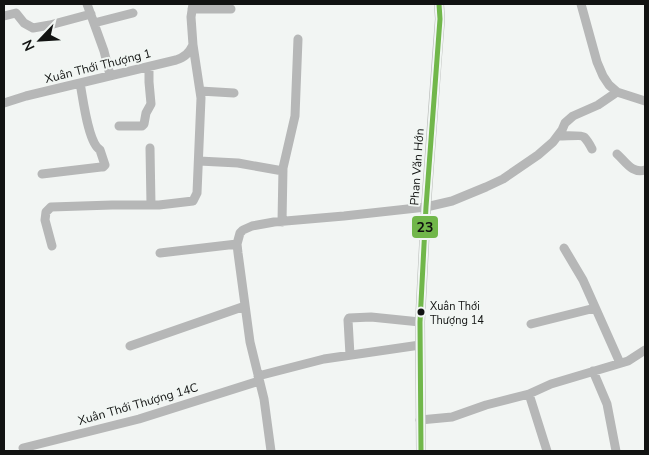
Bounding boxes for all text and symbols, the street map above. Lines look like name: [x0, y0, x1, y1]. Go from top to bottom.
north arrow: [15, 15, 65, 65]
text: N: [18, 37, 39, 54]
street label: Xuân Thới Thượng 1: [43, 45, 153, 87]
street label: Phan Văn Hớn: [406, 128, 428, 206]
line badge: 23: [411, 215, 439, 239]
text: 23: [417, 218, 433, 237]
place label: Xuân Thới Thượng 14: [430, 299, 484, 328]
marker: Xuân Thới Thượng 14: [416, 307, 426, 317]
street label: Xuân Thới Thượng 14C: [76, 379, 200, 429]

